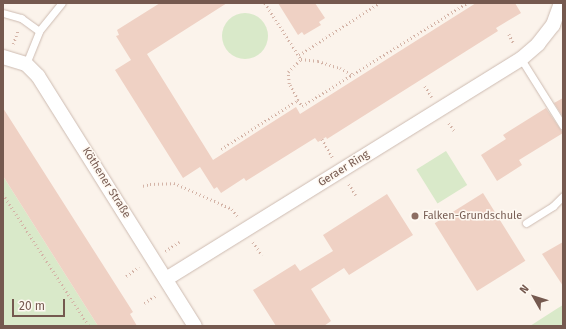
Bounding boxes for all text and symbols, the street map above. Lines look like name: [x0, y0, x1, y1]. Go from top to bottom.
street label: Köthener Straße: [79, 145, 133, 221]
street label: Geraer Ring: [316, 148, 372, 190]
place label: Falken-Grundschule: [423, 209, 522, 223]
marker: Falken-Grundschule: [410, 211, 420, 221]
north arrow: [514, 277, 554, 317]
text: N: [517, 282, 532, 296]
scale bar: [14, 291, 67, 317]
text: 20 m: [19, 299, 45, 313]

